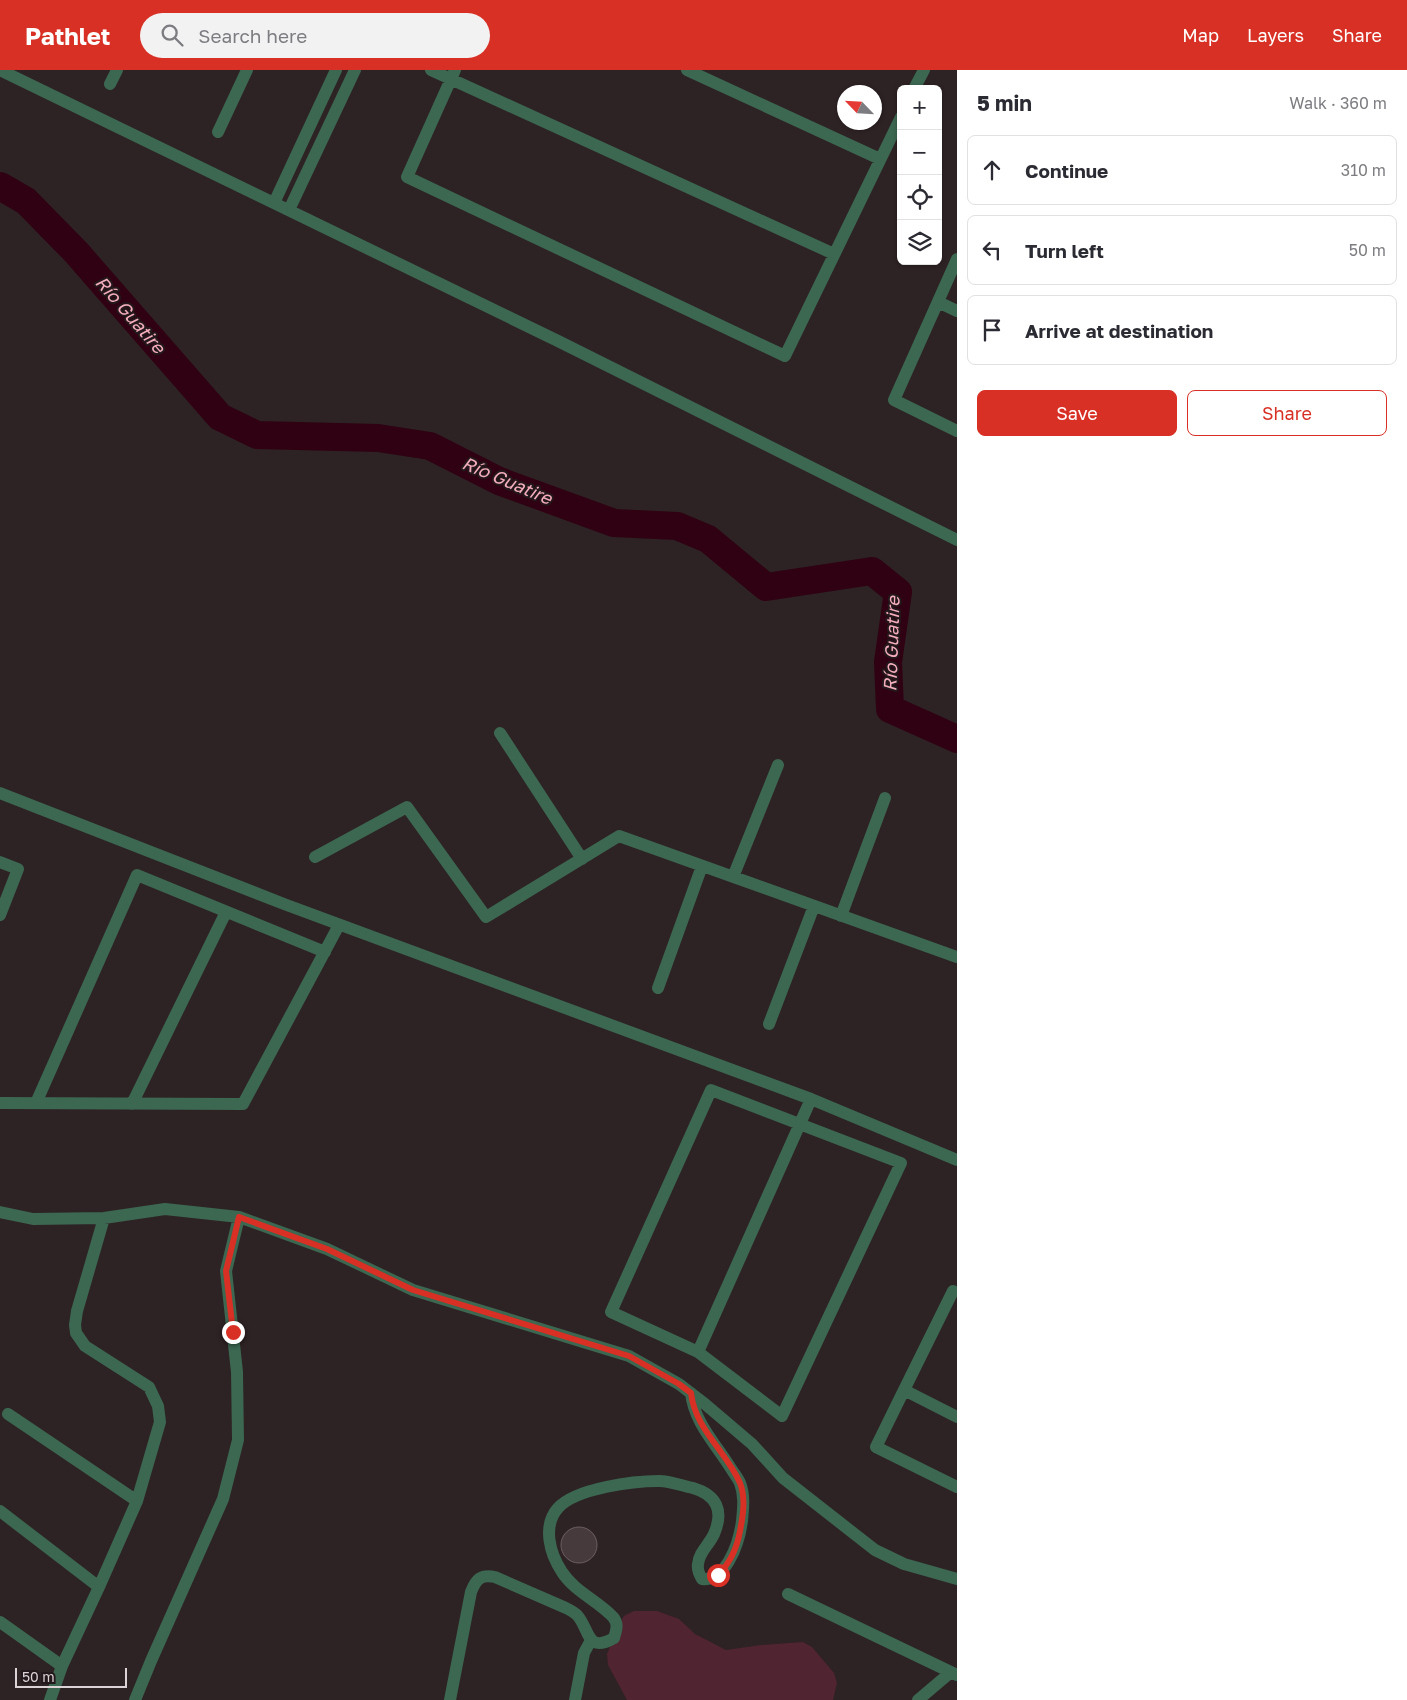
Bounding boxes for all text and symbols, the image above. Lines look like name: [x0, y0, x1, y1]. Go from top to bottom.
search box: [140, 13, 490, 58]
text: Pathlet: [25, 21, 110, 50]
icon: search: [158, 21, 186, 49]
text: Search here: [198, 24, 307, 47]
text: Map: [1182, 24, 1219, 46]
text: Layers: [1247, 24, 1304, 46]
text: Share: [1332, 24, 1382, 46]
north arrow: [837, 85, 882, 130]
map controls: [897, 85, 942, 265]
button: +: [897, 85, 942, 130]
text: 5 min: [977, 90, 1032, 116]
text: Walk · 360 m: [1289, 93, 1387, 113]
button: −: [897, 130, 942, 175]
icon: ahead: [978, 156, 1006, 184]
text: Continue: [1025, 159, 1108, 182]
text: 310 m: [1341, 160, 1386, 180]
button: locate: [897, 175, 942, 220]
button: layers: [897, 220, 942, 265]
icon: left: [978, 236, 1006, 264]
text: Turn left: [1025, 239, 1104, 262]
text: 50 m: [1349, 240, 1386, 260]
water label: Río Guatire: [91, 271, 171, 359]
icon: arrive: [978, 316, 1006, 344]
text: Arrive at destination: [1025, 319, 1213, 342]
button: Save: [977, 390, 1177, 436]
button: Share: [1187, 390, 1387, 436]
water label: Río Guatire: [459, 451, 557, 509]
water label: Río Guatire: [878, 594, 904, 692]
route end: [222, 1321, 245, 1344]
route start: [707, 1564, 730, 1587]
scale bar: [15, 1665, 128, 1688]
text: 50 m: [22, 1668, 55, 1685]

